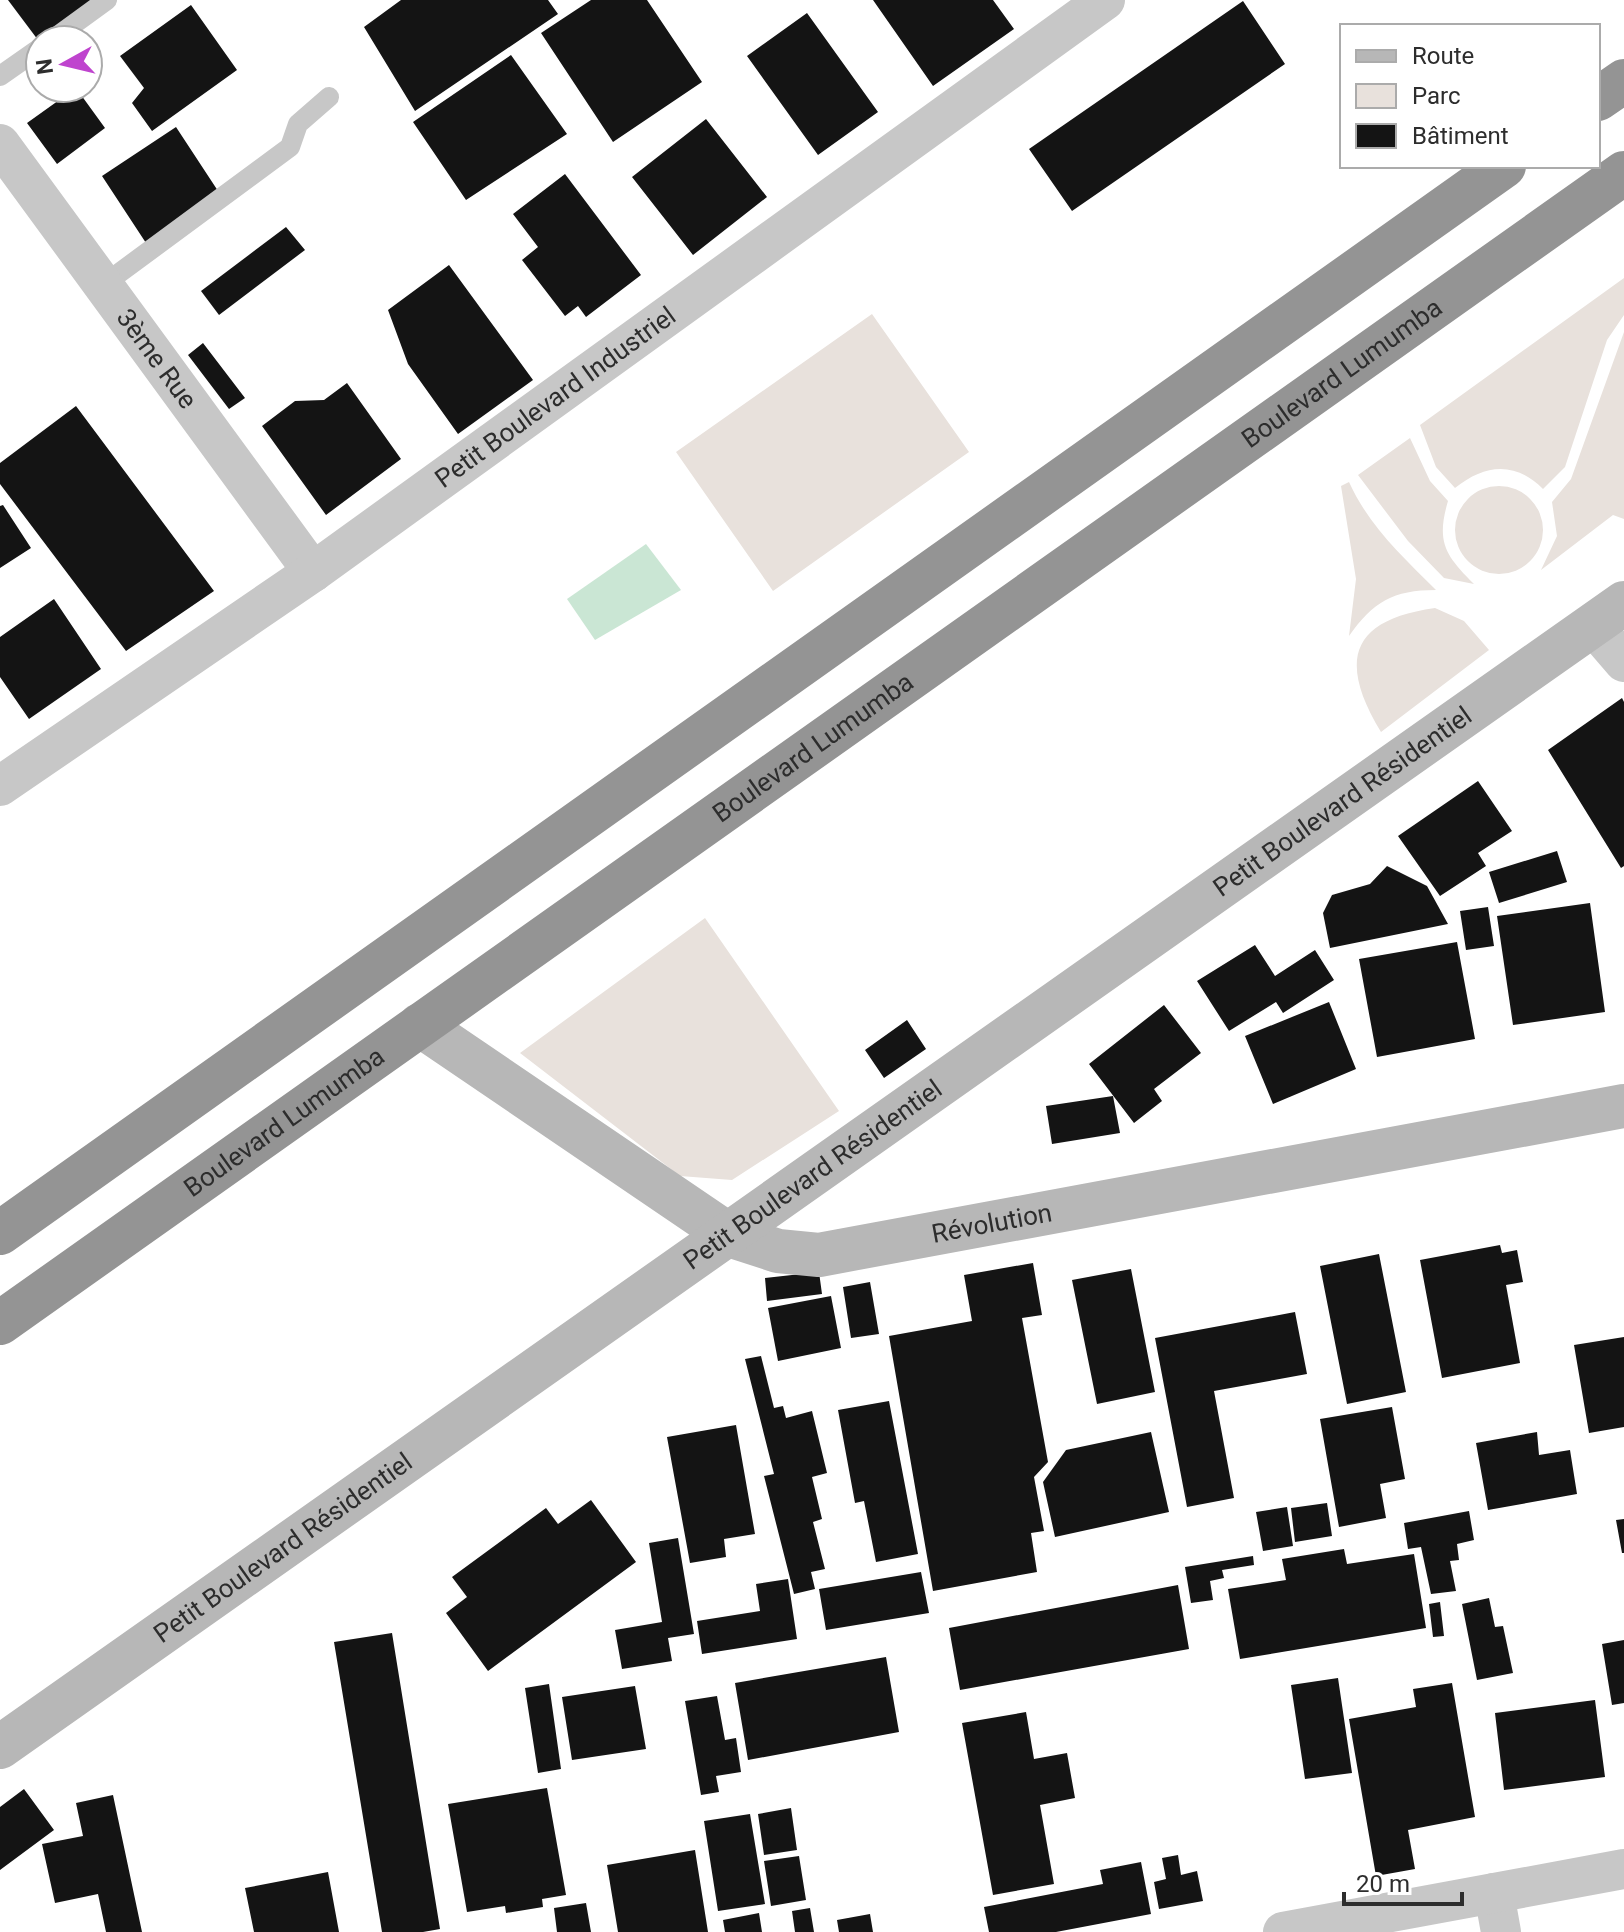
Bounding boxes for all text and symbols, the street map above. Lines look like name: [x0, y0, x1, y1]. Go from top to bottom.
north arrow: [24, 24, 104, 104]
legend: [1340, 24, 1600, 168]
text: Route: [1412, 42, 1474, 70]
text: N: [31, 57, 58, 76]
text: Parc: [1412, 82, 1461, 110]
text: Bâtiment: [1412, 122, 1509, 150]
street label: Boulevard Lumumba: [1236, 292, 1448, 454]
street label: Petit Boulevard Industriel: [429, 300, 681, 494]
street label: 3ème Rue: [111, 303, 203, 414]
street label: Boulevard Lumumba: [707, 666, 919, 828]
street label: Petit Boulevard Résidentiel: [1208, 700, 1477, 903]
street label: Boulevard Lumumba: [178, 1041, 390, 1203]
street label: Petit Boulevard Résidentiel: [678, 1073, 947, 1276]
street label: Révolution: [929, 1197, 1054, 1249]
street label: Petit Boulevard Résidentiel: [148, 1447, 418, 1649]
scale bar: [1344, 1856, 1462, 1906]
text: 20 m: [1356, 1870, 1410, 1898]

